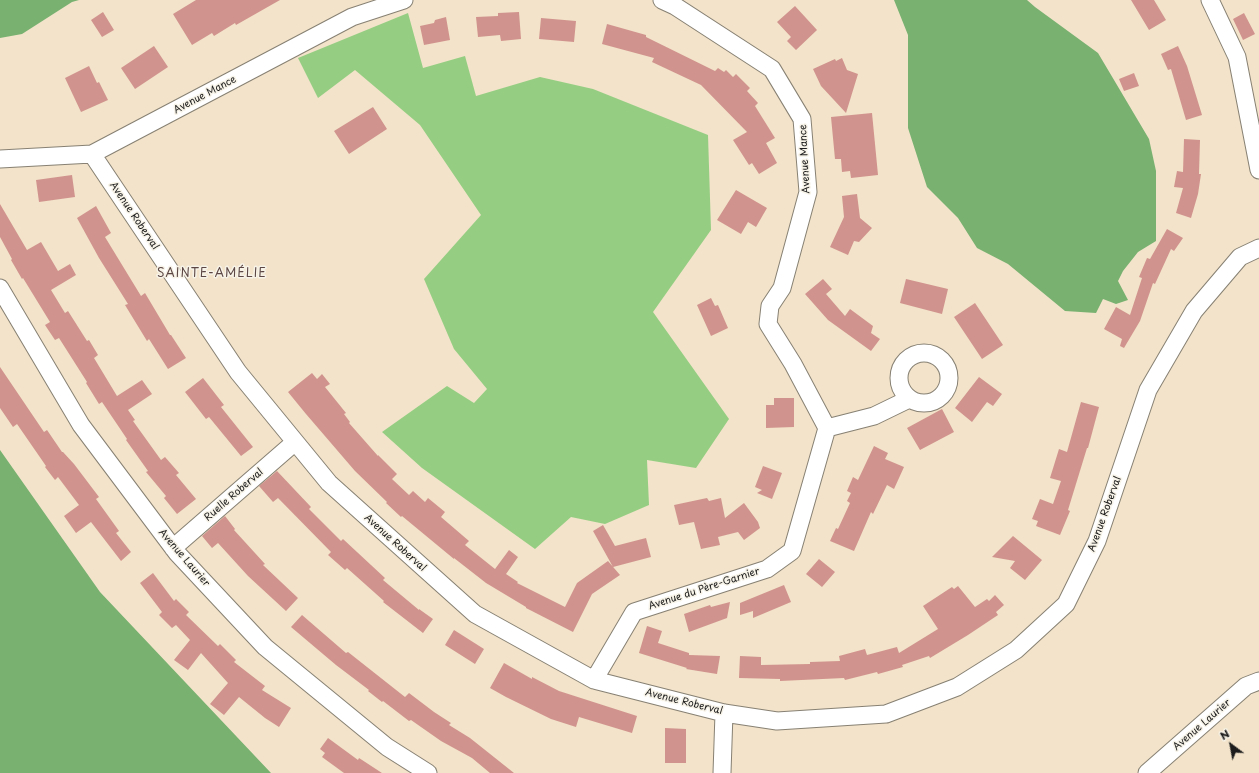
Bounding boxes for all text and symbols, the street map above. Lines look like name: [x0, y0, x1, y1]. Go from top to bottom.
street label: Avenue Mance: [172, 73, 238, 117]
street label: Avenue Mance: [797, 124, 813, 194]
street label: Avenue Roberval: [107, 180, 161, 252]
district label: SAINTE-AMÉLIE: [157, 267, 267, 281]
street label: Ruelle Roberval: [202, 466, 266, 524]
street label: Avenue Roberval: [1086, 475, 1124, 553]
street label: Avenue Roberval: [362, 512, 428, 574]
street label: Avenue Laurier: [156, 527, 212, 589]
street label: Avenue du Père-Garnier: [647, 565, 761, 613]
street label: Avenue Roberval: [644, 687, 724, 717]
street label: Avenue Laurier: [1171, 697, 1233, 753]
north arrow: [1211, 725, 1251, 765]
text: N: [1216, 725, 1233, 744]

